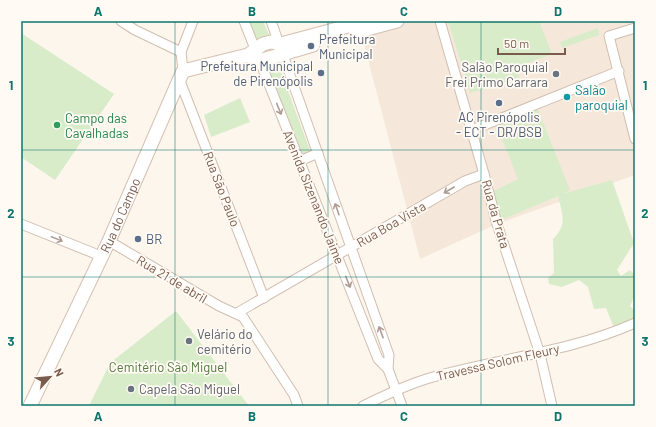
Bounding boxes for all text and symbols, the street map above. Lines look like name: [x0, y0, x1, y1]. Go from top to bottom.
text: A: [94, 3, 103, 19]
text: B: [248, 3, 256, 19]
text: C: [400, 3, 408, 19]
text: D: [554, 3, 562, 19]
scale bar: [498, 30, 565, 56]
place label: Prefeitura Municipal: [319, 31, 376, 62]
text: 50 m: [504, 36, 529, 50]
marker: Prefeitura Municipal: [306, 41, 316, 51]
place label: Prefeitura Municipal de Pirenópolis: [200, 58, 313, 89]
place label: Salão Paroquial Frei Primo Carrara: [445, 59, 548, 90]
marker: Prefeitura Municipal de Pirenópolis: [316, 68, 326, 78]
marker: Salão Paroquial Frei Primo Carrara: [551, 69, 561, 79]
text: 1: [9, 77, 13, 93]
text: 1: [643, 77, 647, 93]
place label: Salão paroquial: [575, 82, 628, 113]
marker: Salão paroquial: [562, 92, 572, 102]
marker: AC Pirenópolis - ECT - DR/BSB: [494, 98, 504, 108]
one-way arrow: [276, 103, 283, 115]
place label: AC Pirenópolis - ECT - DR/BSB: [456, 109, 542, 140]
place label: Campo das Cavalhadas: [65, 110, 129, 141]
marker: Campo das Cavalhadas: [52, 120, 62, 130]
street label: Avenida Sizenando Jaime: [280, 128, 348, 266]
street label: Rua São Paulo: [200, 149, 244, 229]
street label: Rua do Campo: [97, 175, 144, 255]
street label: Rua da Prata: [479, 178, 513, 250]
one-way arrow: [443, 187, 455, 195]
street label: Rua Boa Vista: [354, 198, 428, 250]
one-way arrow: [333, 203, 340, 216]
text: 2: [7, 205, 15, 221]
text: 2: [641, 205, 649, 221]
place label: BR: [146, 231, 162, 247]
marker: BR: [133, 234, 143, 244]
one-way arrow: [51, 235, 63, 243]
street label: Rua 21 de abril: [134, 252, 210, 306]
one-way arrow: [344, 276, 352, 288]
place label: Velário do cemitério: [197, 326, 252, 357]
one-way arrow: [376, 326, 384, 338]
text: 3: [7, 333, 15, 349]
text: 3: [641, 333, 649, 349]
marker: Velário do cemitério: [184, 336, 194, 346]
street label: Travessa Solom Fleury: [435, 340, 561, 384]
north arrow: [30, 357, 70, 397]
park label: Cemitério São Miguel: [109, 359, 227, 375]
text: N: [52, 366, 67, 378]
place label: Capela São Miguel: [139, 381, 240, 397]
marker: Capela São Miguel: [126, 384, 136, 394]
text: A: [94, 408, 103, 424]
text: B: [248, 408, 256, 424]
text: C: [400, 408, 408, 424]
text: D: [554, 408, 562, 424]

